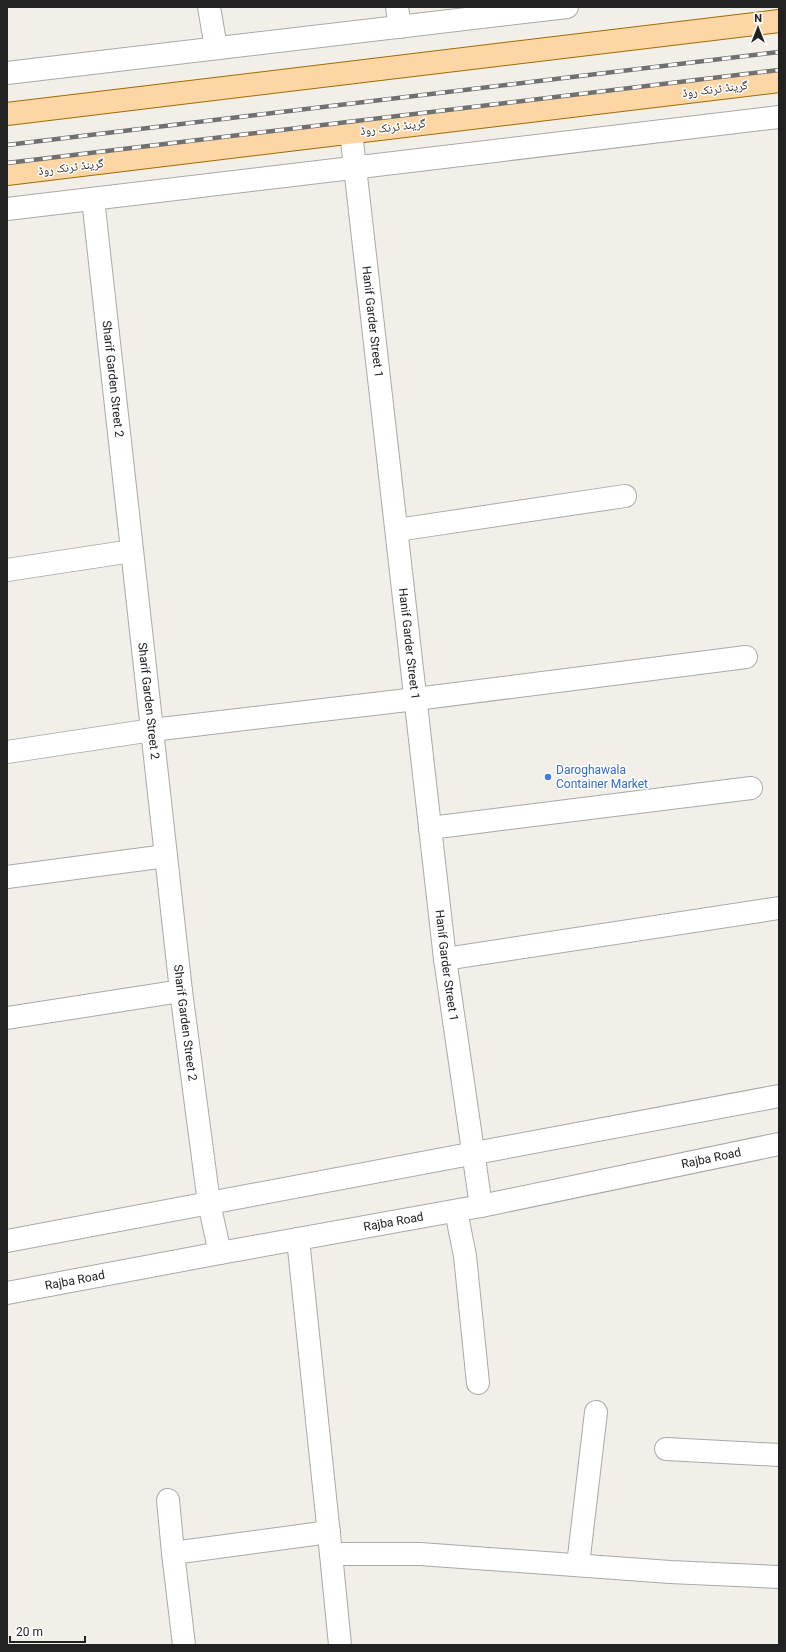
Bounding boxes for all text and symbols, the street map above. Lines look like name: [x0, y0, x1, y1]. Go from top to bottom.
north arrow: [738, 8, 778, 48]
text: N: [754, 12, 762, 25]
street label: گرینڈ ٹرنک روڈ: [681, 78, 749, 100]
street label: گرینڈ ٹرنک روڈ: [359, 116, 427, 138]
street label: گرینڈ ٹرنک روڈ: [37, 156, 105, 178]
street label: Hanif Garder Street 1: [359, 265, 386, 378]
street label: Sharif Garden Street 2: [100, 320, 126, 438]
street label: Hanif Garder Street 1: [396, 587, 422, 700]
street label: Sharif Garden Street 2: [135, 642, 162, 760]
place label: Daroghawala Container Market: [556, 763, 648, 791]
marker: Daroghawala Container Market: [543, 772, 553, 782]
street label: Hanif Garder Street 1: [432, 909, 461, 1022]
street label: Sharif Garden Street 2: [171, 964, 200, 1082]
street label: Rajba Road: [680, 1145, 742, 1171]
street label: Rajba Road: [362, 1209, 425, 1234]
street label: Rajba Road: [44, 1268, 106, 1293]
scale bar: [10, 1618, 85, 1644]
text: 20 m: [16, 1625, 43, 1639]

